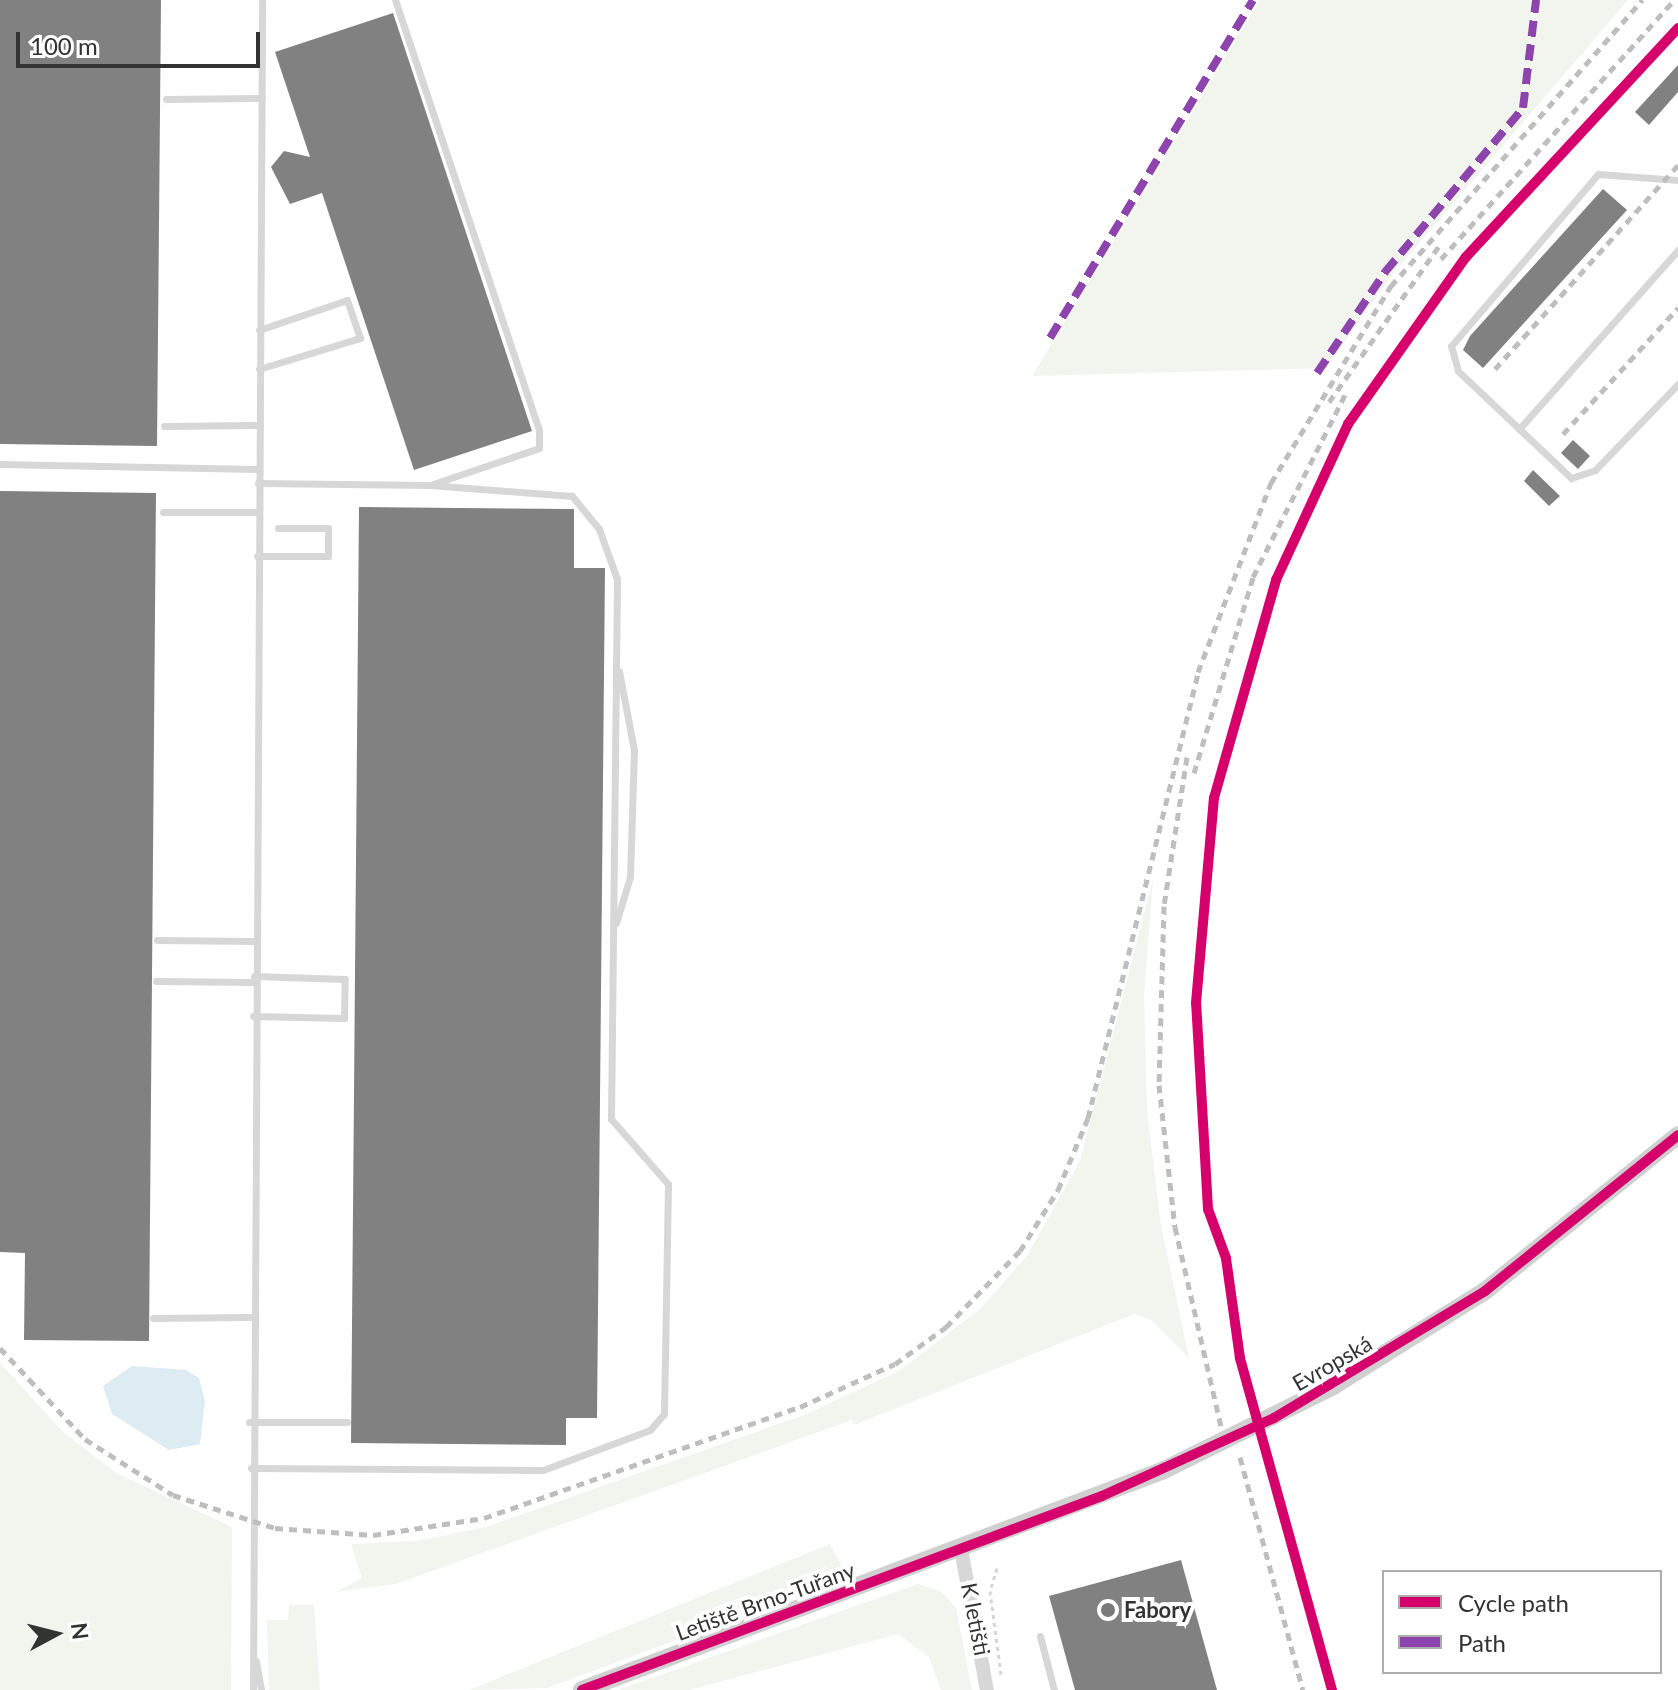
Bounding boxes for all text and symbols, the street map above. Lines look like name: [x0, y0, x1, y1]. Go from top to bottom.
scale bar: [20, 16, 264, 66]
text: 100 m: [30, 31, 98, 60]
street label: Evropská: [1287, 1330, 1377, 1396]
street label: Letiště Brno-Tuřany: [672, 1556, 858, 1646]
legend: [1382, 1570, 1662, 1674]
street label: K letišti: [956, 1580, 996, 1658]
text: Cycle path: [1458, 1588, 1569, 1617]
north arrow: [16, 1594, 96, 1674]
place label: Fabory: [1124, 1597, 1191, 1623]
marker: Fabory: [1099, 1601, 1117, 1619]
text: N: [66, 1621, 95, 1641]
text: Path: [1458, 1628, 1506, 1657]

